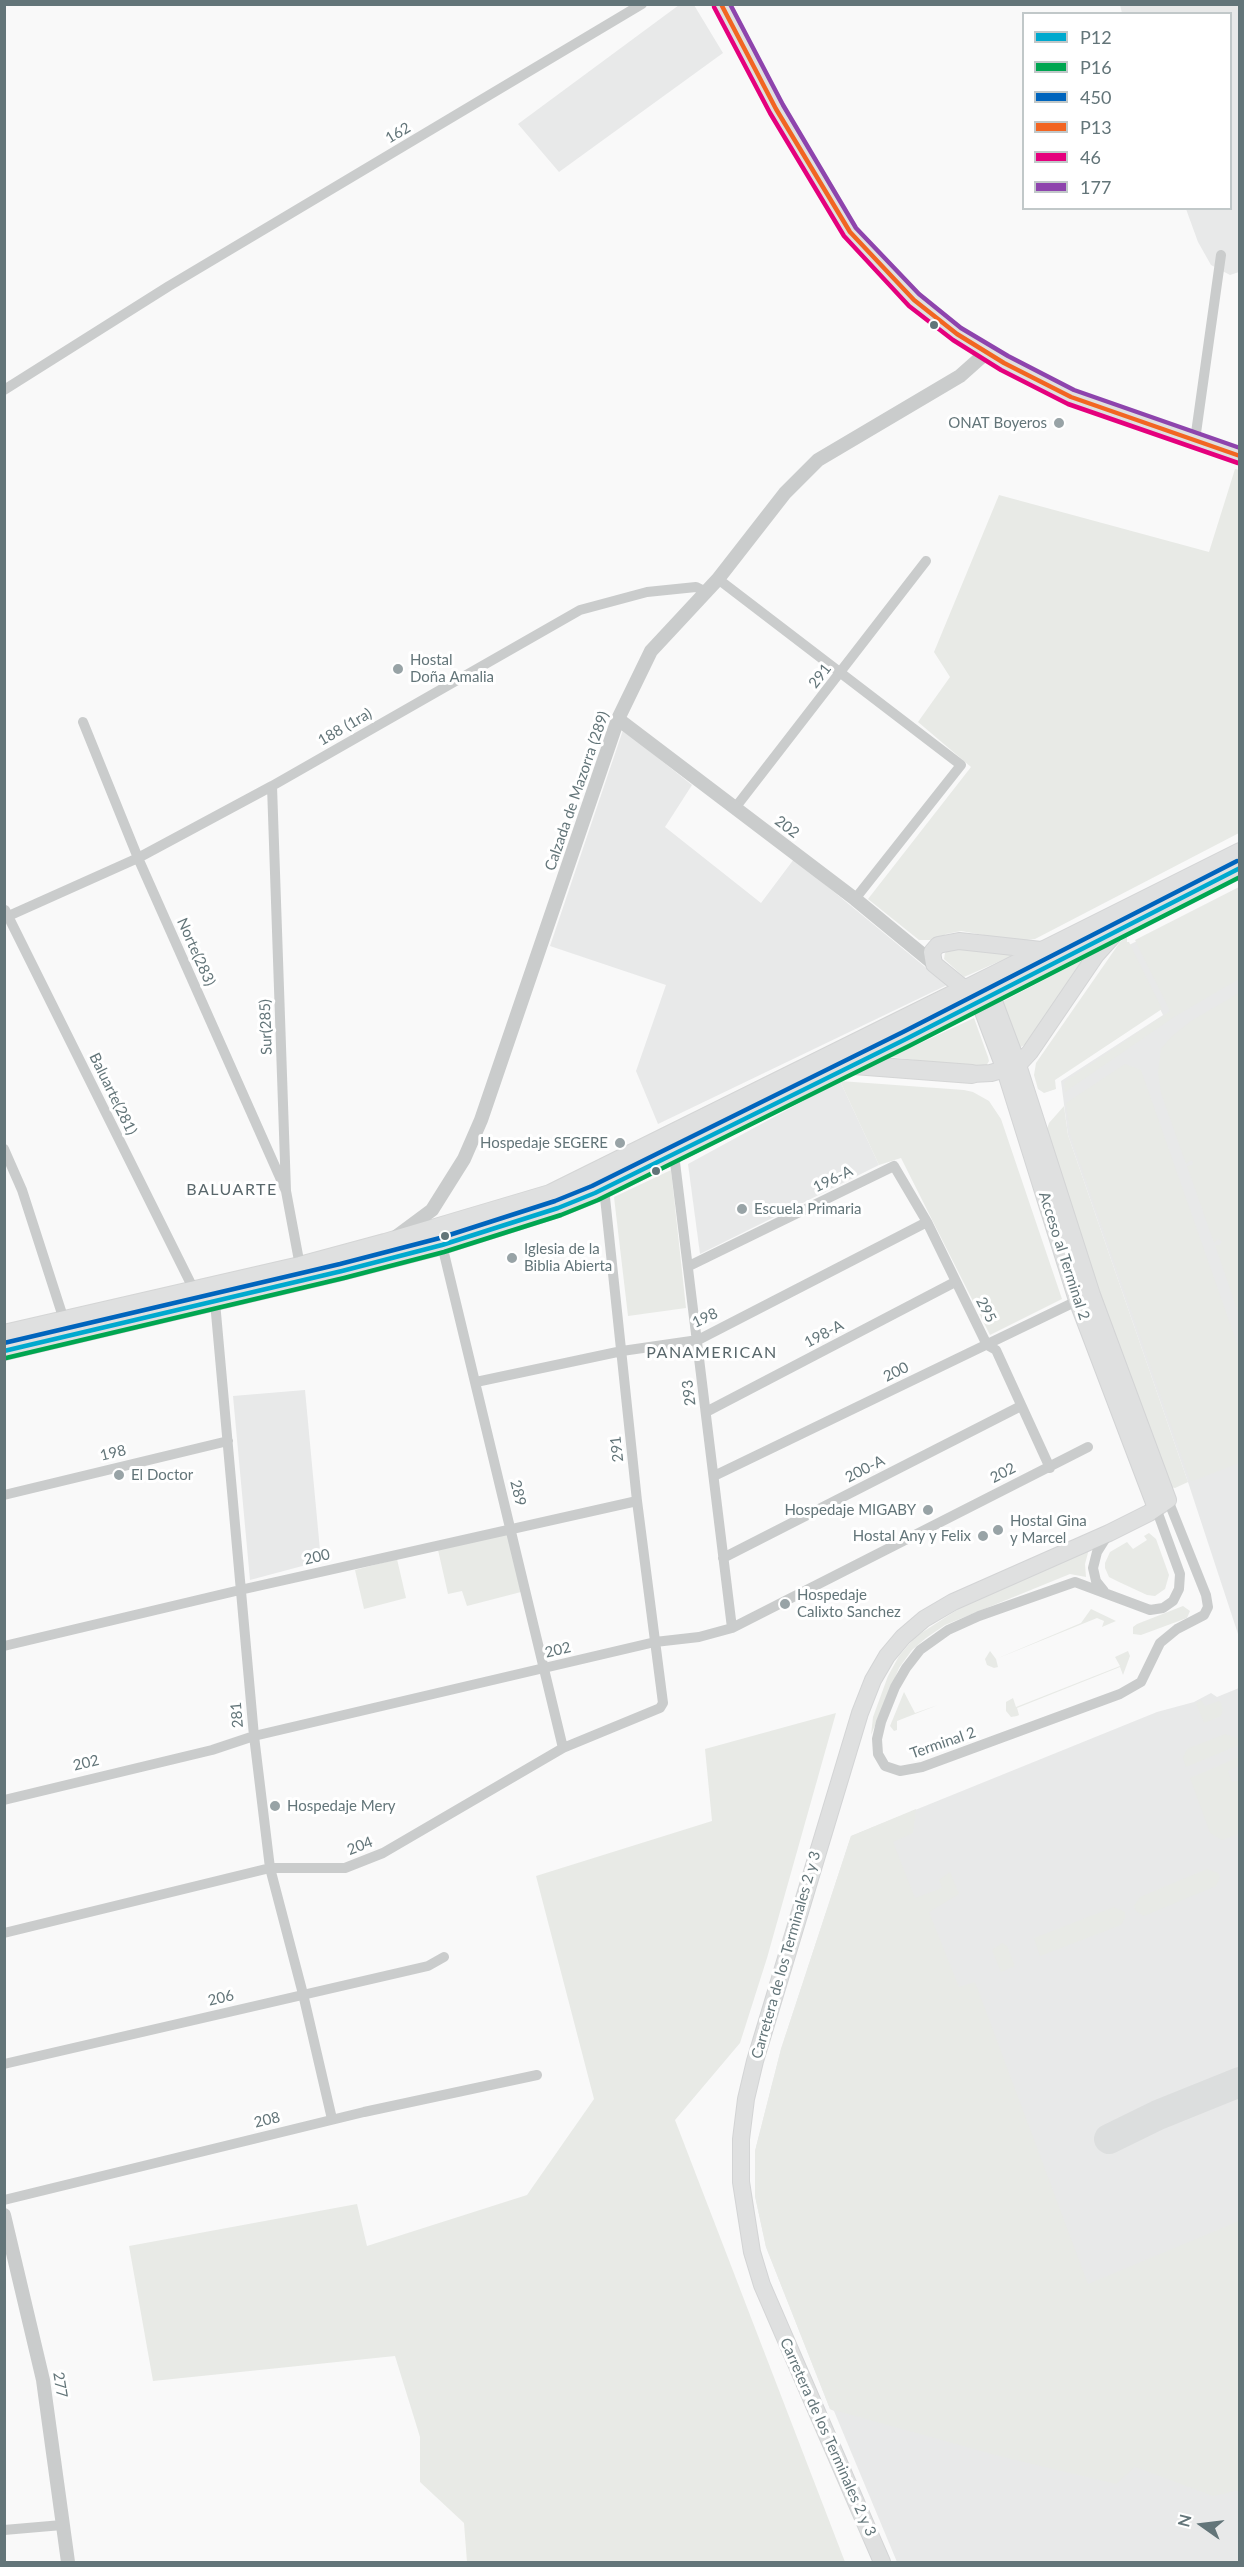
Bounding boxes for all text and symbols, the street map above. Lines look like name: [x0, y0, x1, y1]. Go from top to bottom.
legend: [1022, 12, 1232, 210]
text: P12: [1080, 26, 1112, 48]
text: P16: [1080, 56, 1112, 78]
text: 450: [1080, 86, 1111, 108]
text: P13: [1080, 116, 1112, 138]
street label: 162: [382, 119, 414, 147]
text: 46: [1080, 146, 1101, 168]
text: 177: [1080, 176, 1111, 198]
unlabelled marker: [928, 319, 940, 331]
place label: ONAT Boyeros: [948, 414, 1047, 432]
marker: ONAT Boyeros: [1052, 416, 1066, 430]
place label: Hostal Doña Amalia: [410, 651, 494, 686]
street label: 291: [805, 660, 835, 692]
marker: Hostal Doña Amalia: [391, 662, 405, 676]
street label: 188 (1ra): [315, 704, 375, 750]
street label: Calzada de Mazorra (289): [541, 709, 613, 873]
street label: 202: [771, 812, 803, 842]
street label: Norte(283): [173, 915, 219, 989]
street label: Sur(285): [256, 999, 276, 1055]
street label: Baluarte(281): [85, 1050, 141, 1138]
place label: Hospedaje SEGERE: [480, 1134, 608, 1152]
marker: Hospedaje SEGERE: [613, 1136, 627, 1150]
street label: 196-A: [810, 1162, 856, 1196]
unlabelled marker: [650, 1165, 662, 1177]
district label: BALUARTE: [186, 1180, 278, 1200]
street label: Acceso al Terminal 2: [1035, 1190, 1093, 1322]
place label: Escuela Primaria: [754, 1200, 862, 1218]
marker: Escuela Primaria: [735, 1202, 749, 1216]
unlabelled marker: [439, 1230, 451, 1242]
place label: Iglesia de la Biblia Abierta: [524, 1240, 612, 1275]
marker: Iglesia de la Biblia Abierta: [505, 1251, 519, 1265]
street label: 295: [972, 1294, 1000, 1326]
street label: 198: [689, 1304, 721, 1332]
street label: 198-A: [801, 1316, 847, 1352]
district label: PANAMERICAN: [646, 1343, 778, 1363]
street label: 200: [880, 1358, 912, 1386]
street label: 293: [678, 1379, 700, 1407]
street label: 291: [607, 1435, 627, 1463]
street label: 198: [98, 1441, 128, 1465]
street label: 200-A: [842, 1451, 888, 1487]
street label: 202: [987, 1459, 1019, 1487]
place label: El Doctor: [131, 1466, 193, 1484]
marker: El Doctor: [112, 1468, 126, 1482]
street label: 289: [506, 1478, 530, 1508]
place label: Hospedaje MIGABY: [784, 1501, 916, 1519]
marker: Hospedaje MIGABY: [921, 1503, 935, 1517]
place label: Hostal Gina y Marcel: [1010, 1512, 1087, 1547]
marker: Hostal Gina y Marcel: [991, 1523, 1005, 1537]
place label: Hostal Any y Felix: [853, 1527, 971, 1545]
marker: Hostal Any y Felix: [976, 1529, 990, 1543]
street label: 200: [302, 1545, 332, 1569]
place label: Hospedaje Calixto Sanchez: [797, 1586, 901, 1621]
marker: Hospedaje Calixto Sanchez: [778, 1597, 792, 1611]
street label: 202: [543, 1638, 573, 1662]
street label: 281: [227, 1701, 247, 1729]
street label: Terminal 2: [908, 1723, 978, 1763]
street label: 202: [71, 1751, 101, 1775]
place label: Hospedaje Mery: [287, 1797, 396, 1815]
marker: Hospedaje Mery: [268, 1799, 282, 1813]
street label: 204: [345, 1833, 375, 1859]
street label: Carretera de los Terminales 2 y 3: [748, 1849, 824, 2061]
street label: 206: [206, 1986, 236, 2010]
street label: 208: [252, 2108, 282, 2132]
street label: Carretera de los Terminales 2 y 3: [776, 2335, 880, 2539]
street label: 277: [49, 2371, 71, 2399]
north arrow: [1172, 2495, 1232, 2555]
text: N: [1173, 2512, 1195, 2529]

